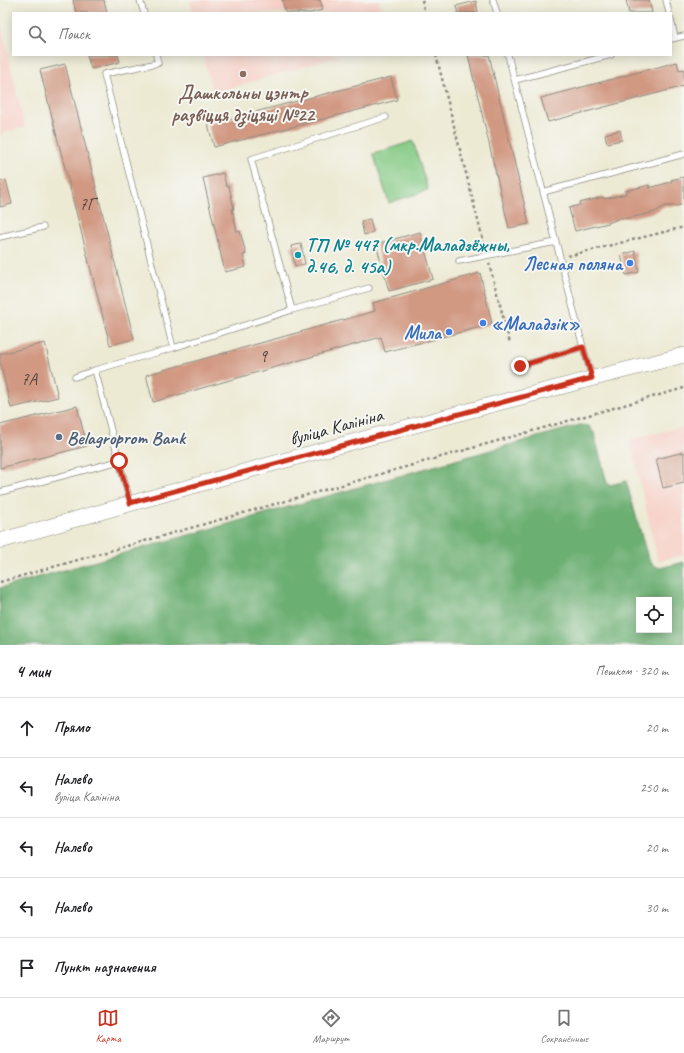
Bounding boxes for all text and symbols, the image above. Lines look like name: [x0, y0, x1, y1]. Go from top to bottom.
search box: [12, 12, 672, 56]
icon: search: [26, 23, 48, 45]
text: Поиск: [58, 25, 90, 44]
marker: Дашкольны цэнтр развіцця дзіцяці №22: [238, 69, 248, 79]
place label: Дашкольны цэнтр развіцця дзіцяці №22: [172, 81, 317, 128]
house number: 7Г: [79, 194, 98, 215]
place label: ТП № 447 (мкр.Маладзёжны, д.46, д. 45а): [306, 233, 510, 279]
marker: ТП № 447 (мкр.Маладзёжны, д.46, д. 45а): [293, 250, 303, 260]
place label: Лесная поляна: [523, 252, 624, 276]
marker: Лесная поляна: [625, 258, 635, 268]
place label: «Маладзік»: [491, 312, 581, 336]
marker: «Маладзік»: [478, 318, 488, 328]
place label: Мила: [404, 321, 443, 345]
marker: Мила: [444, 327, 454, 337]
house number: 9: [259, 346, 268, 367]
route end: [511, 357, 529, 375]
house number: 7А: [21, 369, 39, 390]
street label: вуліца Калініна: [287, 403, 387, 451]
place label: Belagroprom Bank: [67, 426, 187, 450]
marker: Belagroprom Bank: [54, 432, 64, 442]
route start: [110, 452, 128, 470]
map controls: [636, 597, 672, 633]
button: locate: [636, 597, 672, 633]
text: 4 мин: [16, 661, 51, 682]
text: Пешком · 320 m: [595, 663, 668, 679]
icon: ahead: [16, 717, 38, 739]
text: Прямо: [54, 718, 90, 737]
text: 20 m: [646, 720, 668, 736]
text: Налево: [54, 770, 92, 789]
icon: left: [16, 777, 38, 799]
text: 250 m: [640, 780, 668, 796]
text: вуліца Калініна: [54, 789, 120, 805]
icon: left: [16, 837, 38, 859]
text: Налево: [54, 838, 92, 857]
text: 20 m: [646, 840, 668, 856]
icon: left: [16, 897, 38, 919]
text: Налево: [54, 898, 92, 917]
text: 30 m: [646, 900, 668, 916]
icon: arrive: [16, 957, 38, 979]
text: Пункт назначения: [54, 958, 156, 977]
tab: Карта: [96, 1007, 121, 1045]
tab: Маршрут: [313, 1007, 349, 1045]
tab: Сохранённые: [540, 1007, 588, 1045]

